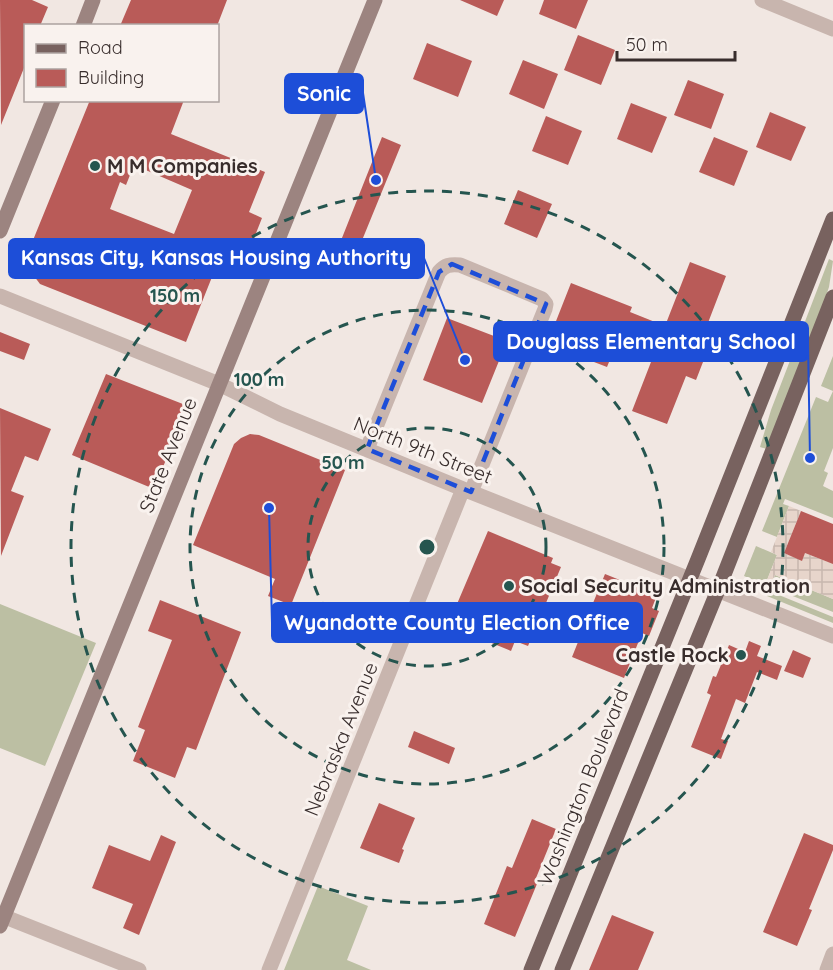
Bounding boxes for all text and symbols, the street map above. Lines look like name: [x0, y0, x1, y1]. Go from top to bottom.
legend: [24, 24, 219, 102]
scale bar: [617, 24, 736, 62]
text: 50 m: [626, 33, 668, 56]
text: Road: [78, 36, 123, 59]
text: Building: [78, 66, 144, 89]
callout: Sonic: [285, 74, 363, 113]
text: Sonic: [297, 80, 351, 106]
place label: M M Companies: [107, 153, 258, 178]
marker: M M Companies: [88, 159, 102, 173]
callout: Kansas City, Kansas Housing Authority: [9, 239, 424, 278]
text: Kansas City, Kansas Housing Authority: [21, 244, 411, 270]
text: 150 m: [150, 284, 200, 307]
callout: Douglass Elementary School: [494, 322, 808, 361]
text: Douglass Elementary School: [506, 328, 796, 354]
text: 100 m: [234, 368, 284, 391]
street label: State Avenue: [133, 394, 202, 516]
street label: North 9th Street: [350, 410, 496, 489]
text: 50 m: [321, 451, 365, 474]
centre of rings: [417, 537, 437, 557]
place label: Social Security Administration: [521, 573, 810, 598]
marker: Social Security Administration: [502, 579, 516, 593]
callout: Wyandotte County Election Office: [272, 603, 642, 642]
text: Wyandotte County Election Office: [284, 609, 630, 635]
place label: Castle Rock: [616, 642, 729, 667]
marker: Castle Rock: [734, 648, 748, 662]
street label: Nebraska Avenue: [298, 658, 383, 819]
street label: Washington Boulevard: [532, 685, 633, 889]

